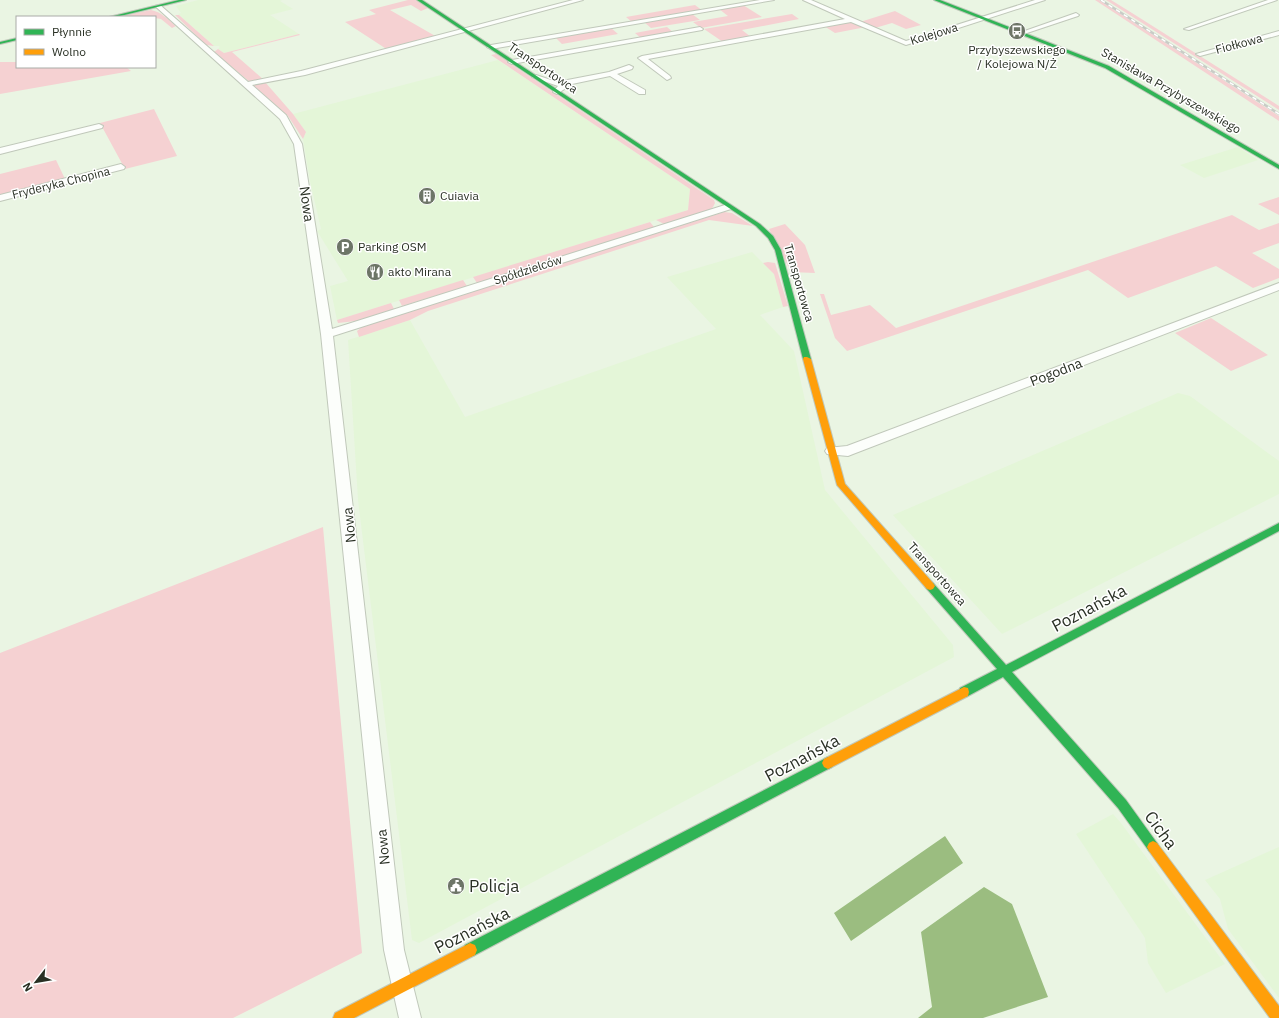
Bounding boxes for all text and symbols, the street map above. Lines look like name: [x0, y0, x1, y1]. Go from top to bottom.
legend: [16, 16, 156, 68]
street label: Kolejowa: [908, 19, 960, 48]
bus stop icon: Przybyszewskiego / Kolejowa N/Ż: [1007, 21, 1027, 41]
text: Płynnie: [52, 24, 92, 39]
street label: Fiołkowa: [1214, 30, 1265, 57]
street label: Transportowca: [506, 39, 581, 97]
place label: Przybyszewskiego / Kolejowa N/Ż: [968, 42, 1066, 71]
text: Wolno: [52, 44, 86, 59]
street label: Stanisława Przybyszewskiego: [1099, 44, 1244, 137]
street label: Fryderyka Chopina: [10, 163, 112, 202]
street label: Nowa: [296, 185, 318, 223]
building icon: Cuiavia: [417, 186, 437, 206]
place label: Cuiavia: [440, 188, 479, 203]
parking icon: Parking OSM: [335, 237, 355, 257]
place label: Parking OSM: [358, 239, 427, 254]
street label: Transportowca: [781, 242, 818, 324]
street label: Spółdzielców: [492, 251, 564, 288]
restaurant icon: akto Mirana: [365, 262, 385, 282]
place label: akto Mirana: [388, 264, 452, 279]
street label: Pogodna: [1027, 354, 1085, 390]
street label: Nowa: [338, 506, 360, 544]
street label: Transportowca: [905, 539, 970, 609]
street label: Poznańska: [1048, 579, 1130, 637]
street label: Poznańska: [761, 729, 843, 787]
street label: Cicha: [1140, 807, 1182, 853]
street label: Nowa: [372, 828, 394, 866]
place label: Policja: [469, 875, 519, 897]
public building icon: Policja: [446, 876, 466, 896]
street label: Poznańska: [431, 902, 513, 958]
north arrow: [16, 962, 56, 1002]
text: N: [19, 980, 35, 994]

